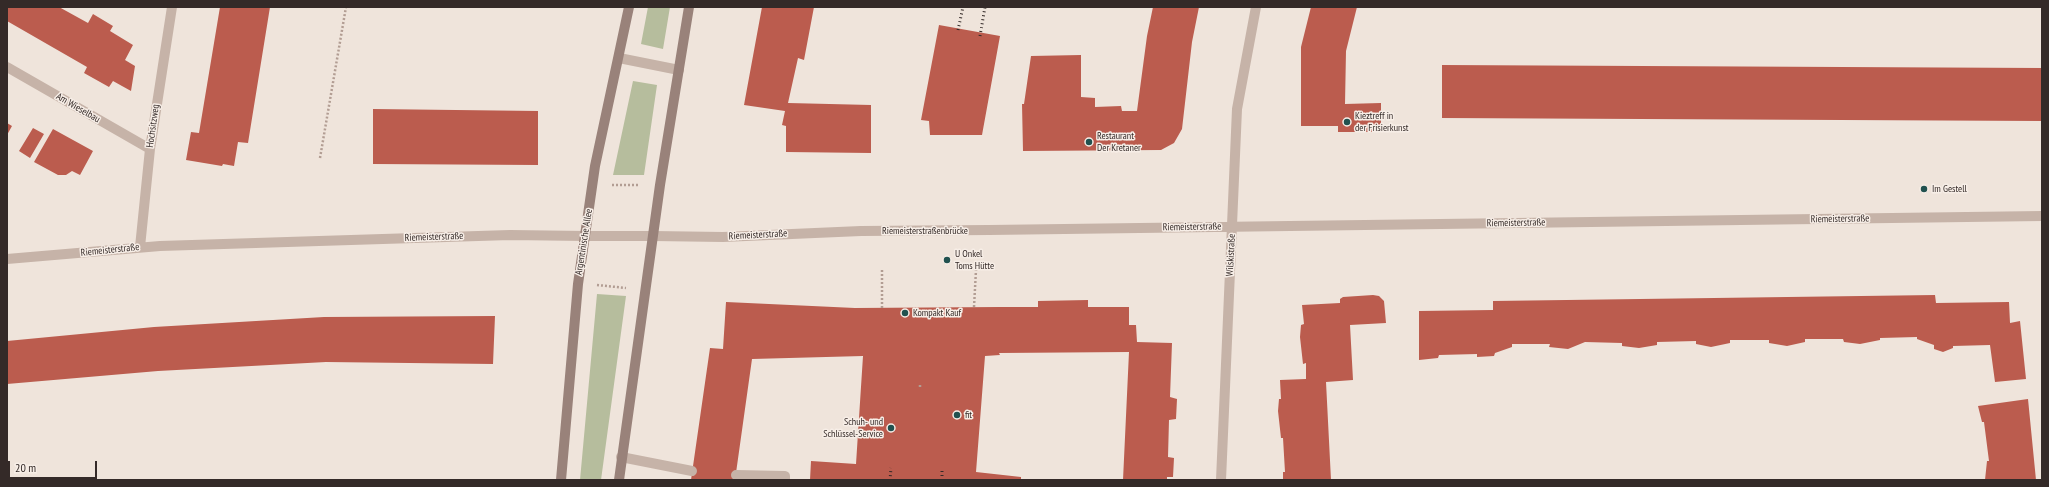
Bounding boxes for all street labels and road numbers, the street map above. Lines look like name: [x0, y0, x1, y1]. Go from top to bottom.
street label: Am Wieselbau: [54, 91, 102, 125]
street label: Hochsitzweg: [144, 104, 162, 148]
street label: Argentinische Allee: [573, 208, 595, 276]
street label: Riemeisterstraße: [1811, 212, 1869, 226]
street label: Riemeisterstraße: [1487, 216, 1545, 230]
street label: Riemeisterstraße: [1163, 220, 1221, 234]
street label: Riemeisterstraßenbrücke: [882, 225, 968, 237]
street label: Riemeisterstraße: [728, 227, 788, 243]
street label: Riemeisterstraße: [404, 230, 464, 244]
street label: Wilskistraße: [1224, 233, 1238, 277]
street label: Riemeisterstraße: [80, 241, 140, 259]

